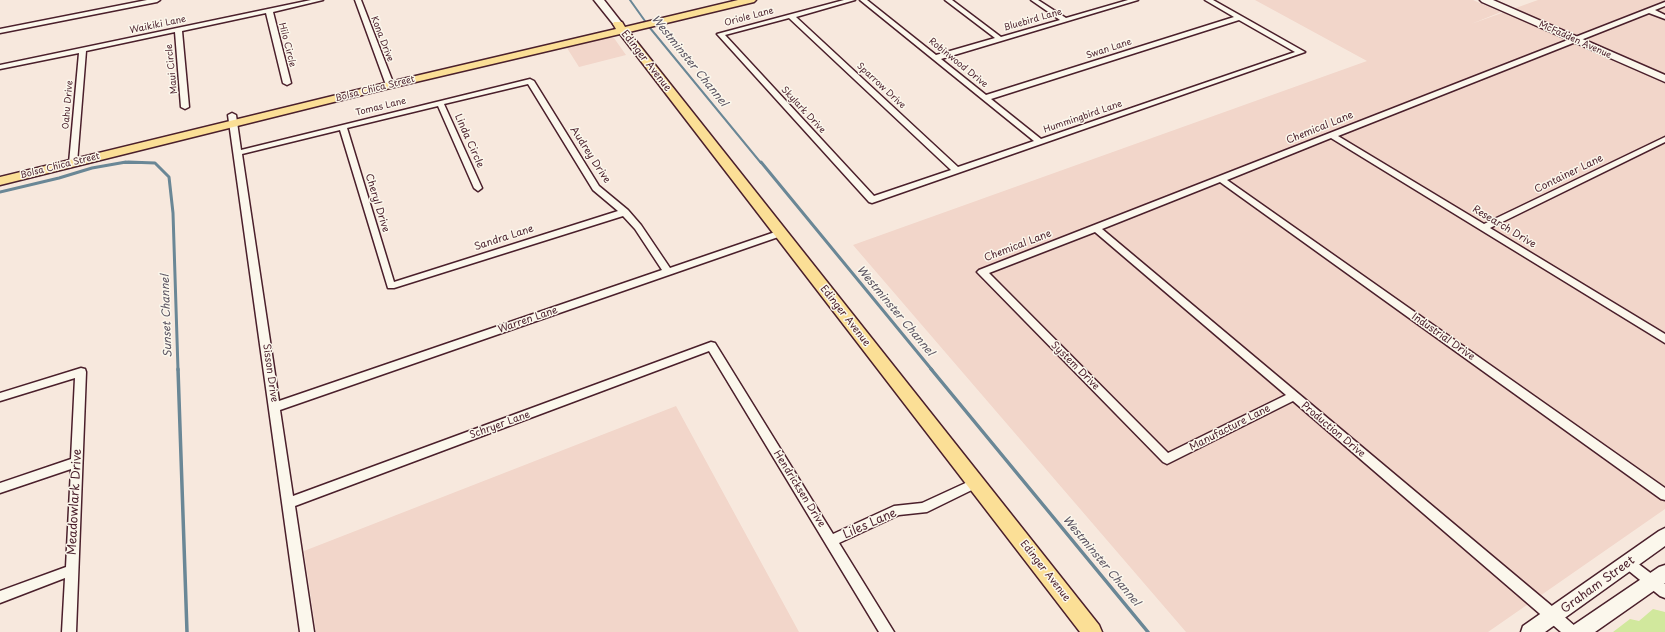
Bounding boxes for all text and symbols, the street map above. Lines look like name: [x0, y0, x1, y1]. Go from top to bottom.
street label: Oriole Lane: [723, 5, 775, 29]
street label: Bluebird Lane: [1003, 7, 1063, 33]
water label: Westminster Channel: [648, 13, 730, 109]
street label: Waikiki Lane: [129, 14, 187, 36]
street label: Kona Drive: [368, 15, 396, 63]
street label: McFadden Avenue: [1537, 19, 1613, 61]
street label: Hilo Circle: [276, 22, 298, 68]
street label: Edinger Avenue: [619, 28, 673, 94]
street label: Robinwood Drive: [926, 36, 990, 90]
street label: Swan Lane: [1085, 37, 1133, 61]
street label: Maui Circle: [164, 43, 180, 95]
street label: Sparrow Drive: [854, 61, 908, 111]
street label: Bolsa Chica Street: [334, 74, 416, 104]
street label: Oahu Drive: [60, 80, 76, 130]
street label: Skylark Drive: [779, 84, 827, 136]
street label: Tomas Lane: [355, 96, 407, 118]
street label: Hummingbird Lane: [1042, 98, 1124, 136]
street label: Chemical Lane: [1285, 109, 1355, 147]
street label: Linda Circle: [452, 112, 486, 170]
street label: Audrey Drive: [567, 125, 613, 185]
street label: Bolsa Chica Street: [19, 151, 101, 181]
street label: Container Lane: [1533, 152, 1605, 196]
street label: Cheryl Drive: [362, 172, 392, 234]
street label: Research Drive: [1470, 203, 1538, 251]
street label: Sandra Lane: [473, 223, 535, 253]
street label: Chemical Lane: [983, 228, 1053, 264]
water label: Westminster Channel: [853, 263, 937, 359]
water label: Sunset Channel: [159, 274, 175, 358]
street label: Edinger Avenue: [818, 283, 872, 349]
street label: Warren Lane: [497, 304, 559, 336]
street label: Industrial Drive: [1409, 311, 1477, 363]
street label: System Drive: [1048, 339, 1102, 393]
street label: Sisson Drive: [260, 343, 280, 403]
street label: Production Drive: [1299, 400, 1367, 460]
street label: Manufacture Lane: [1187, 402, 1273, 454]
street label: Schryer Lane: [468, 408, 532, 442]
street label: Meadowlark Drive: [65, 448, 85, 556]
street label: Hendricksen Drive: [771, 448, 827, 530]
street label: Liles Lane: [841, 506, 899, 542]
water label: Westminster Channel: [1059, 513, 1143, 609]
street label: Edinger Avenue: [1018, 538, 1072, 604]
street label: Graham Street: [1558, 553, 1638, 617]

